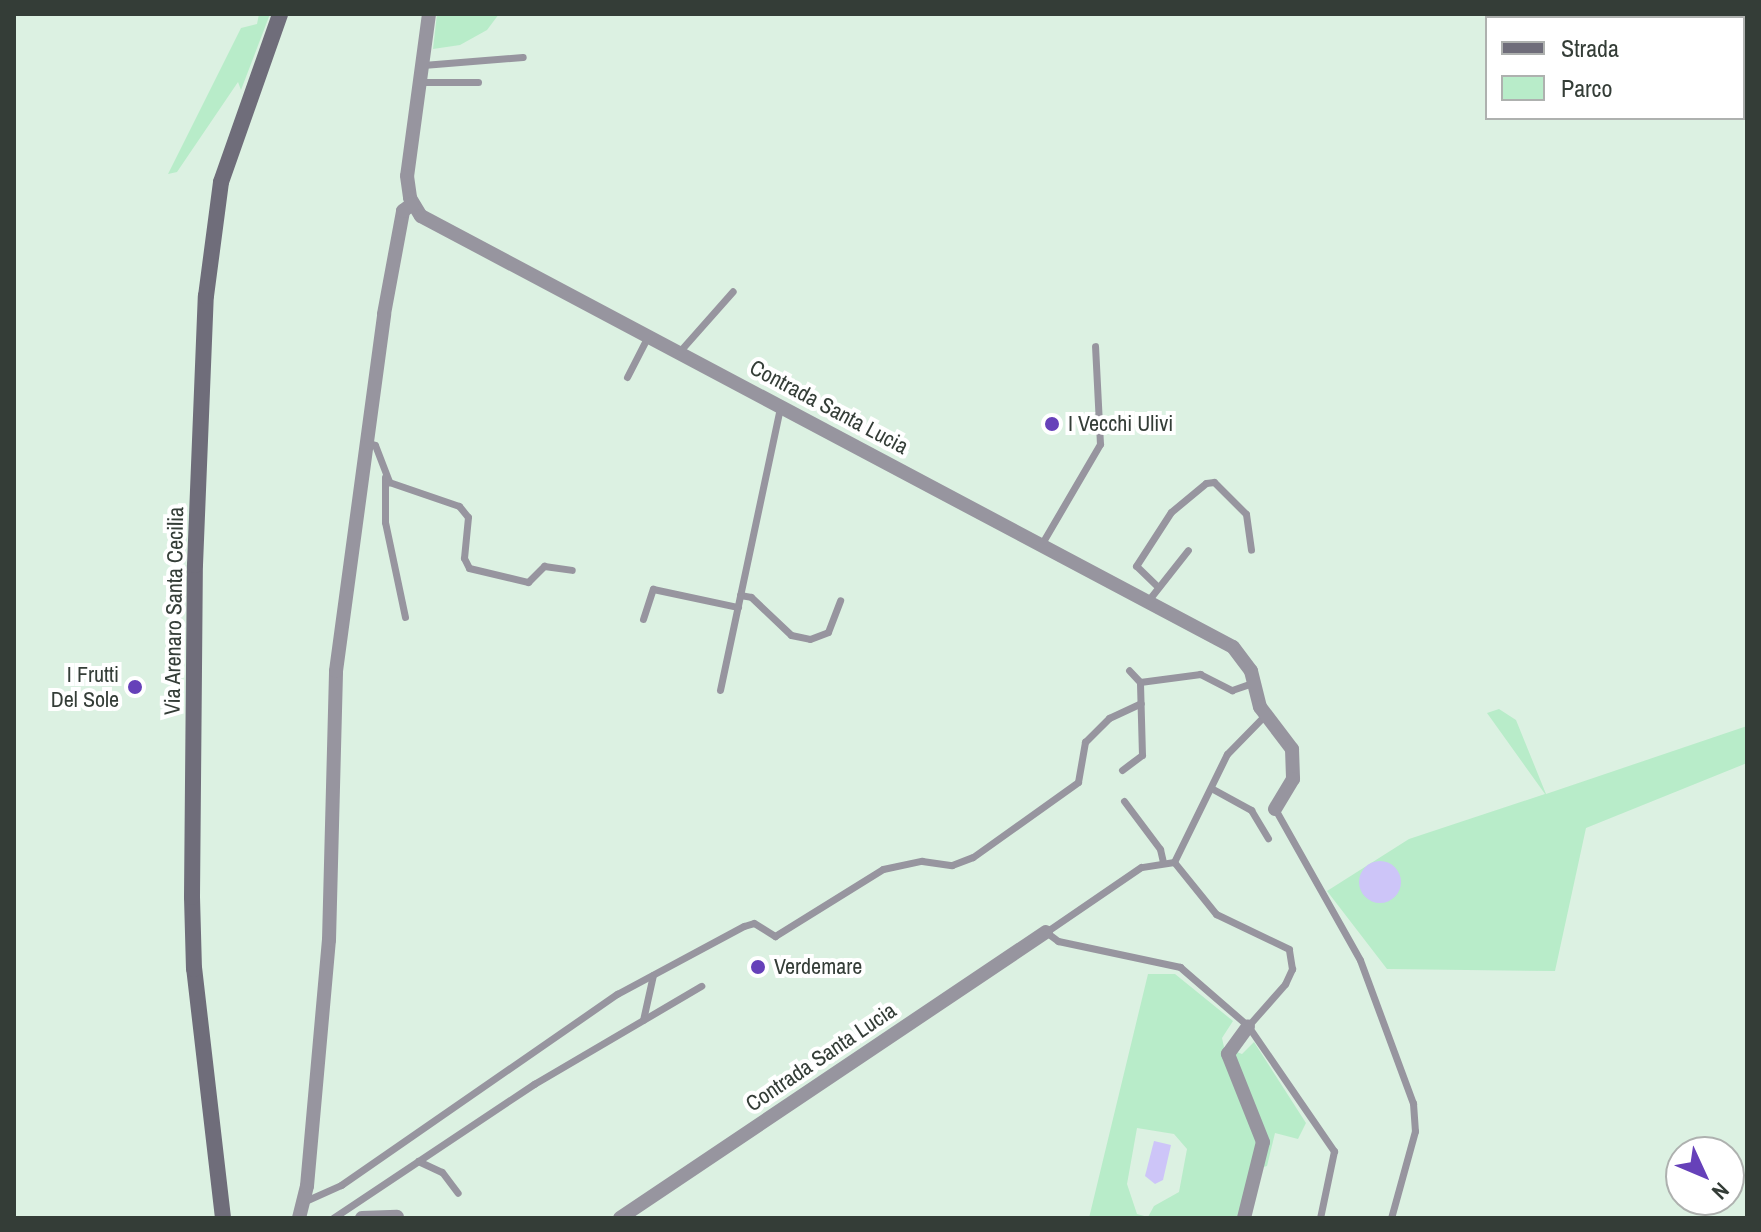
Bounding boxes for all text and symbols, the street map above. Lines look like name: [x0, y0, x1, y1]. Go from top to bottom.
legend: [1485, 16, 1745, 120]
text: Strada: [1561, 32, 1619, 64]
text: Parco: [1561, 72, 1612, 104]
street label: Contrada Santa Lucia: [745, 354, 913, 460]
place label: I Vecchi Ulivi: [1068, 411, 1173, 437]
marker: I Vecchi Ulivi: [1043, 415, 1061, 433]
street label: Via Arenaro Santa Cecilia: [159, 506, 189, 716]
place label: I Frutti Del Sole: [51, 661, 119, 712]
marker: I Frutti Del Sole: [126, 678, 144, 696]
place label: Verdemare: [774, 954, 862, 980]
marker: Verdemare: [749, 958, 767, 976]
street label: Contrada Santa Lucia: [741, 997, 901, 1117]
north arrow: [1665, 1136, 1745, 1216]
text: N: [1706, 1176, 1736, 1206]

